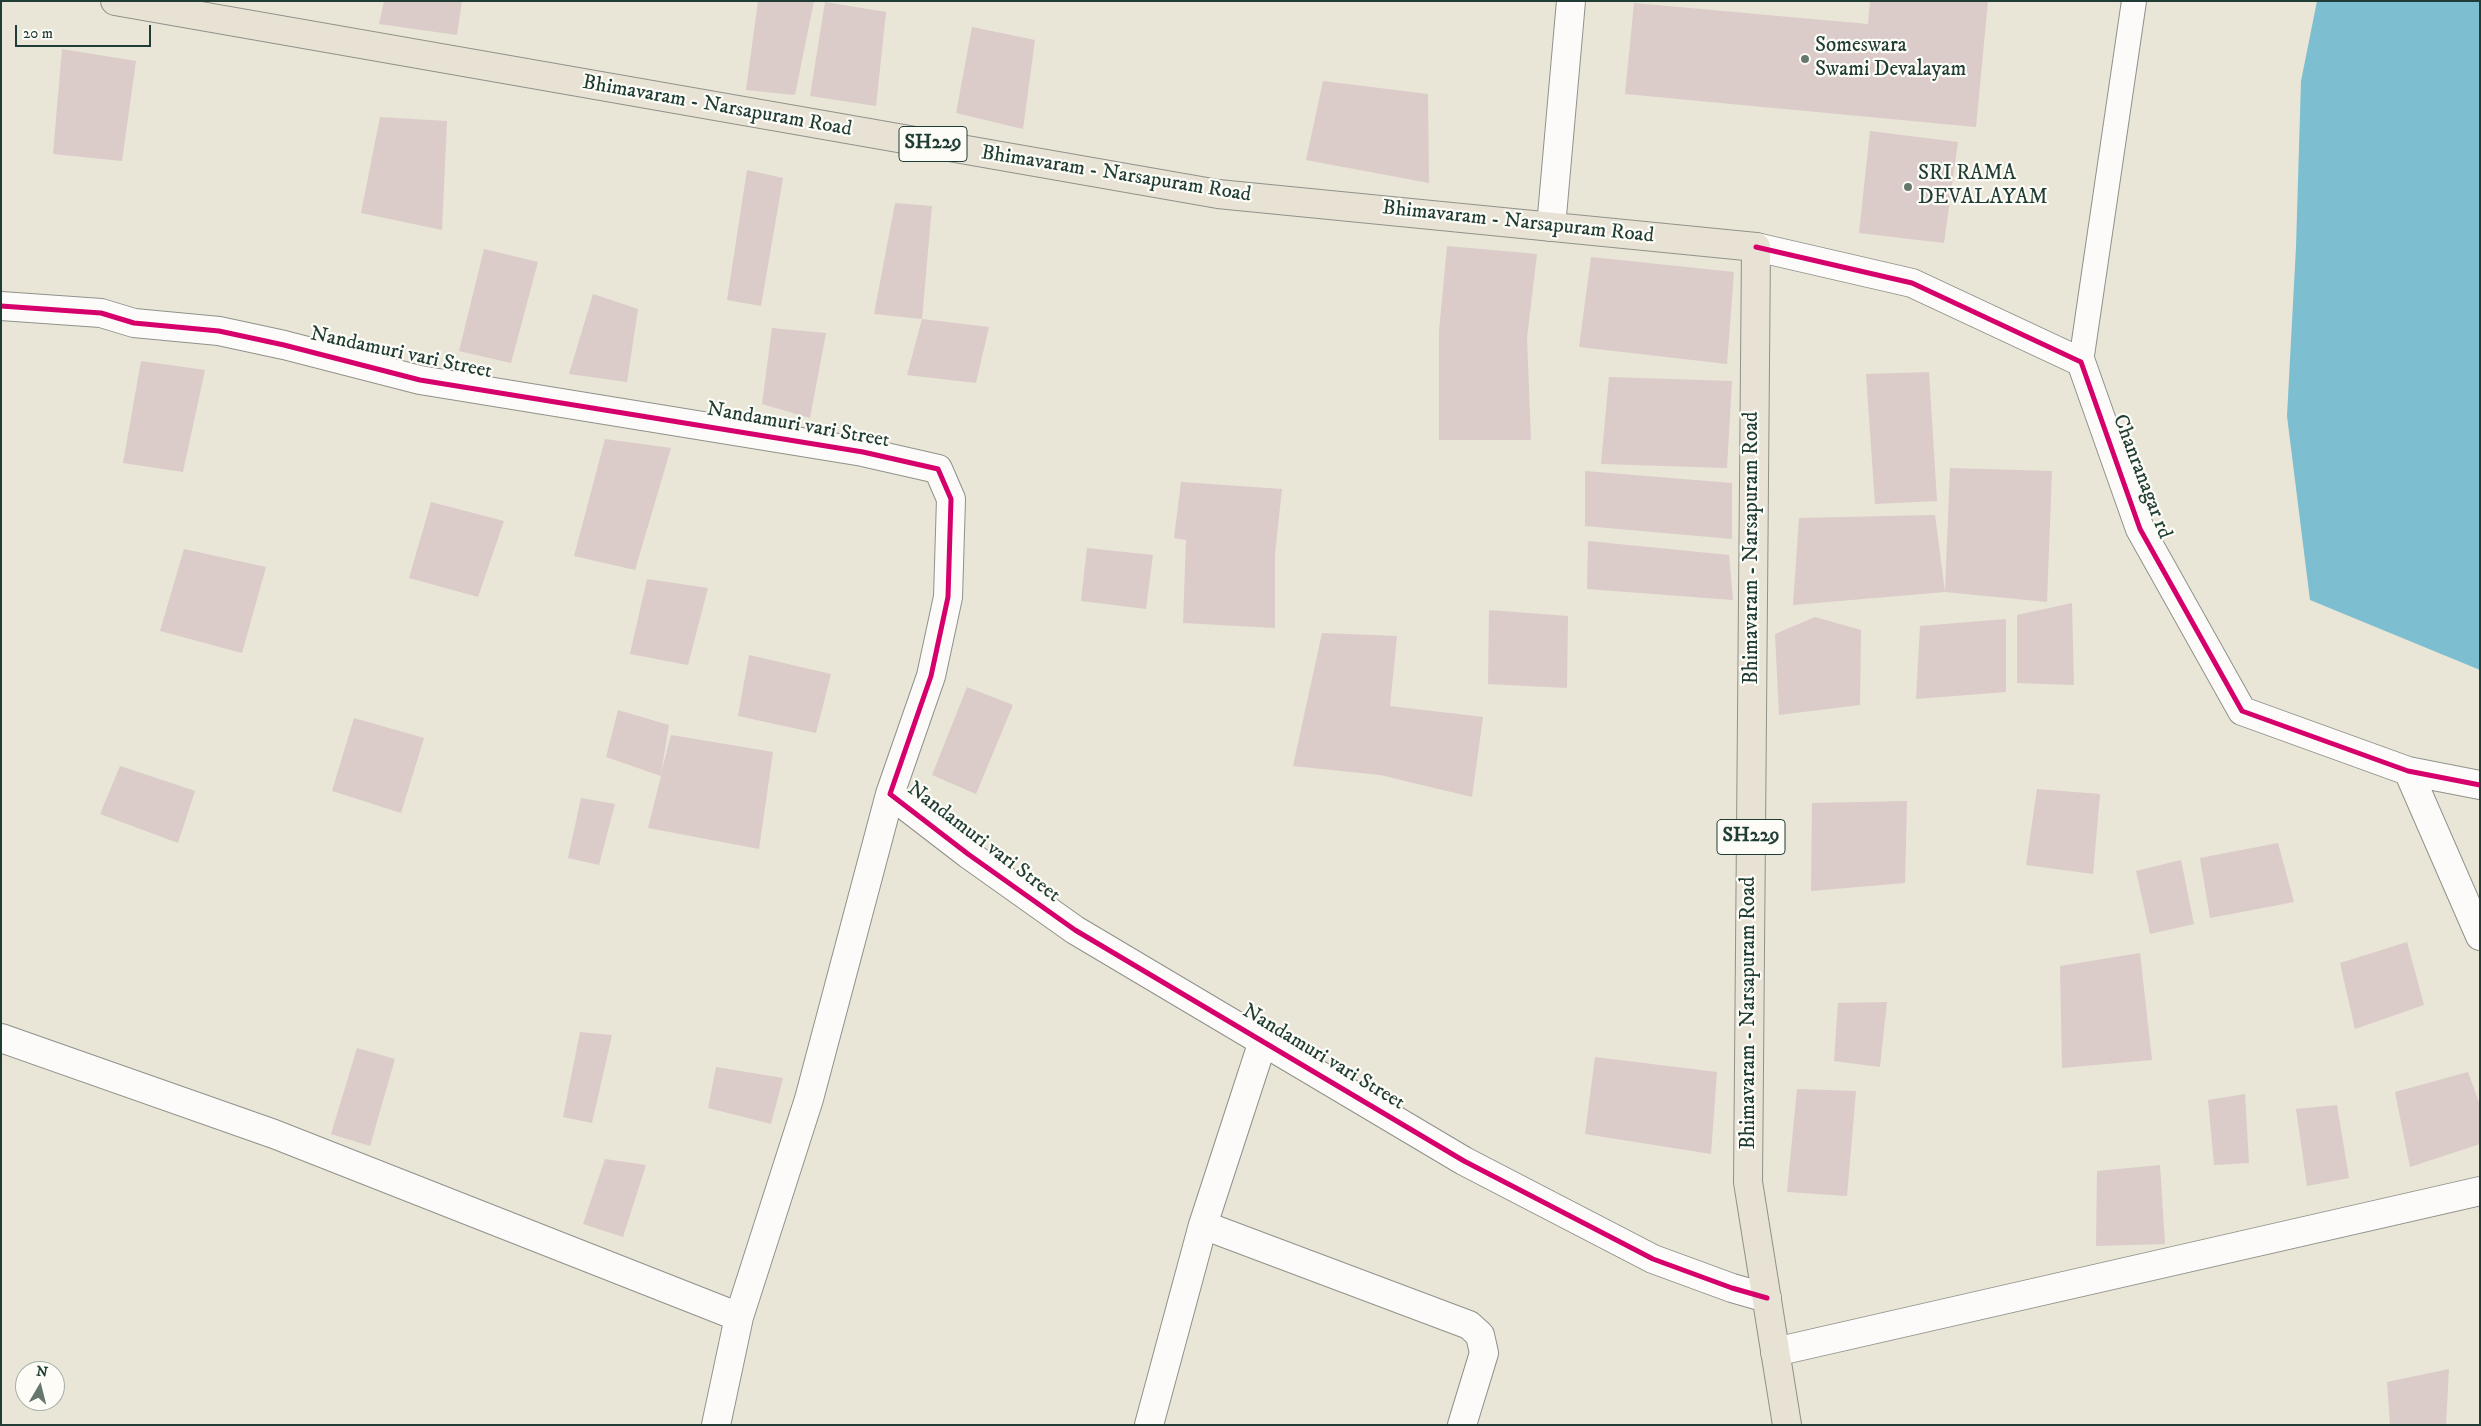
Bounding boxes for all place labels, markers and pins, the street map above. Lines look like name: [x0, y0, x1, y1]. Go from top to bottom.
place label: Someswara Swami Devalayam: [1815, 34, 1966, 84]
marker: Someswara Swami Devalayam: [1799, 53, 1811, 65]
place label: SRI RAMA DEVALAYAM: [1918, 162, 2048, 212]
marker: SRI RAMA DEVALAYAM: [1902, 181, 1914, 193]

